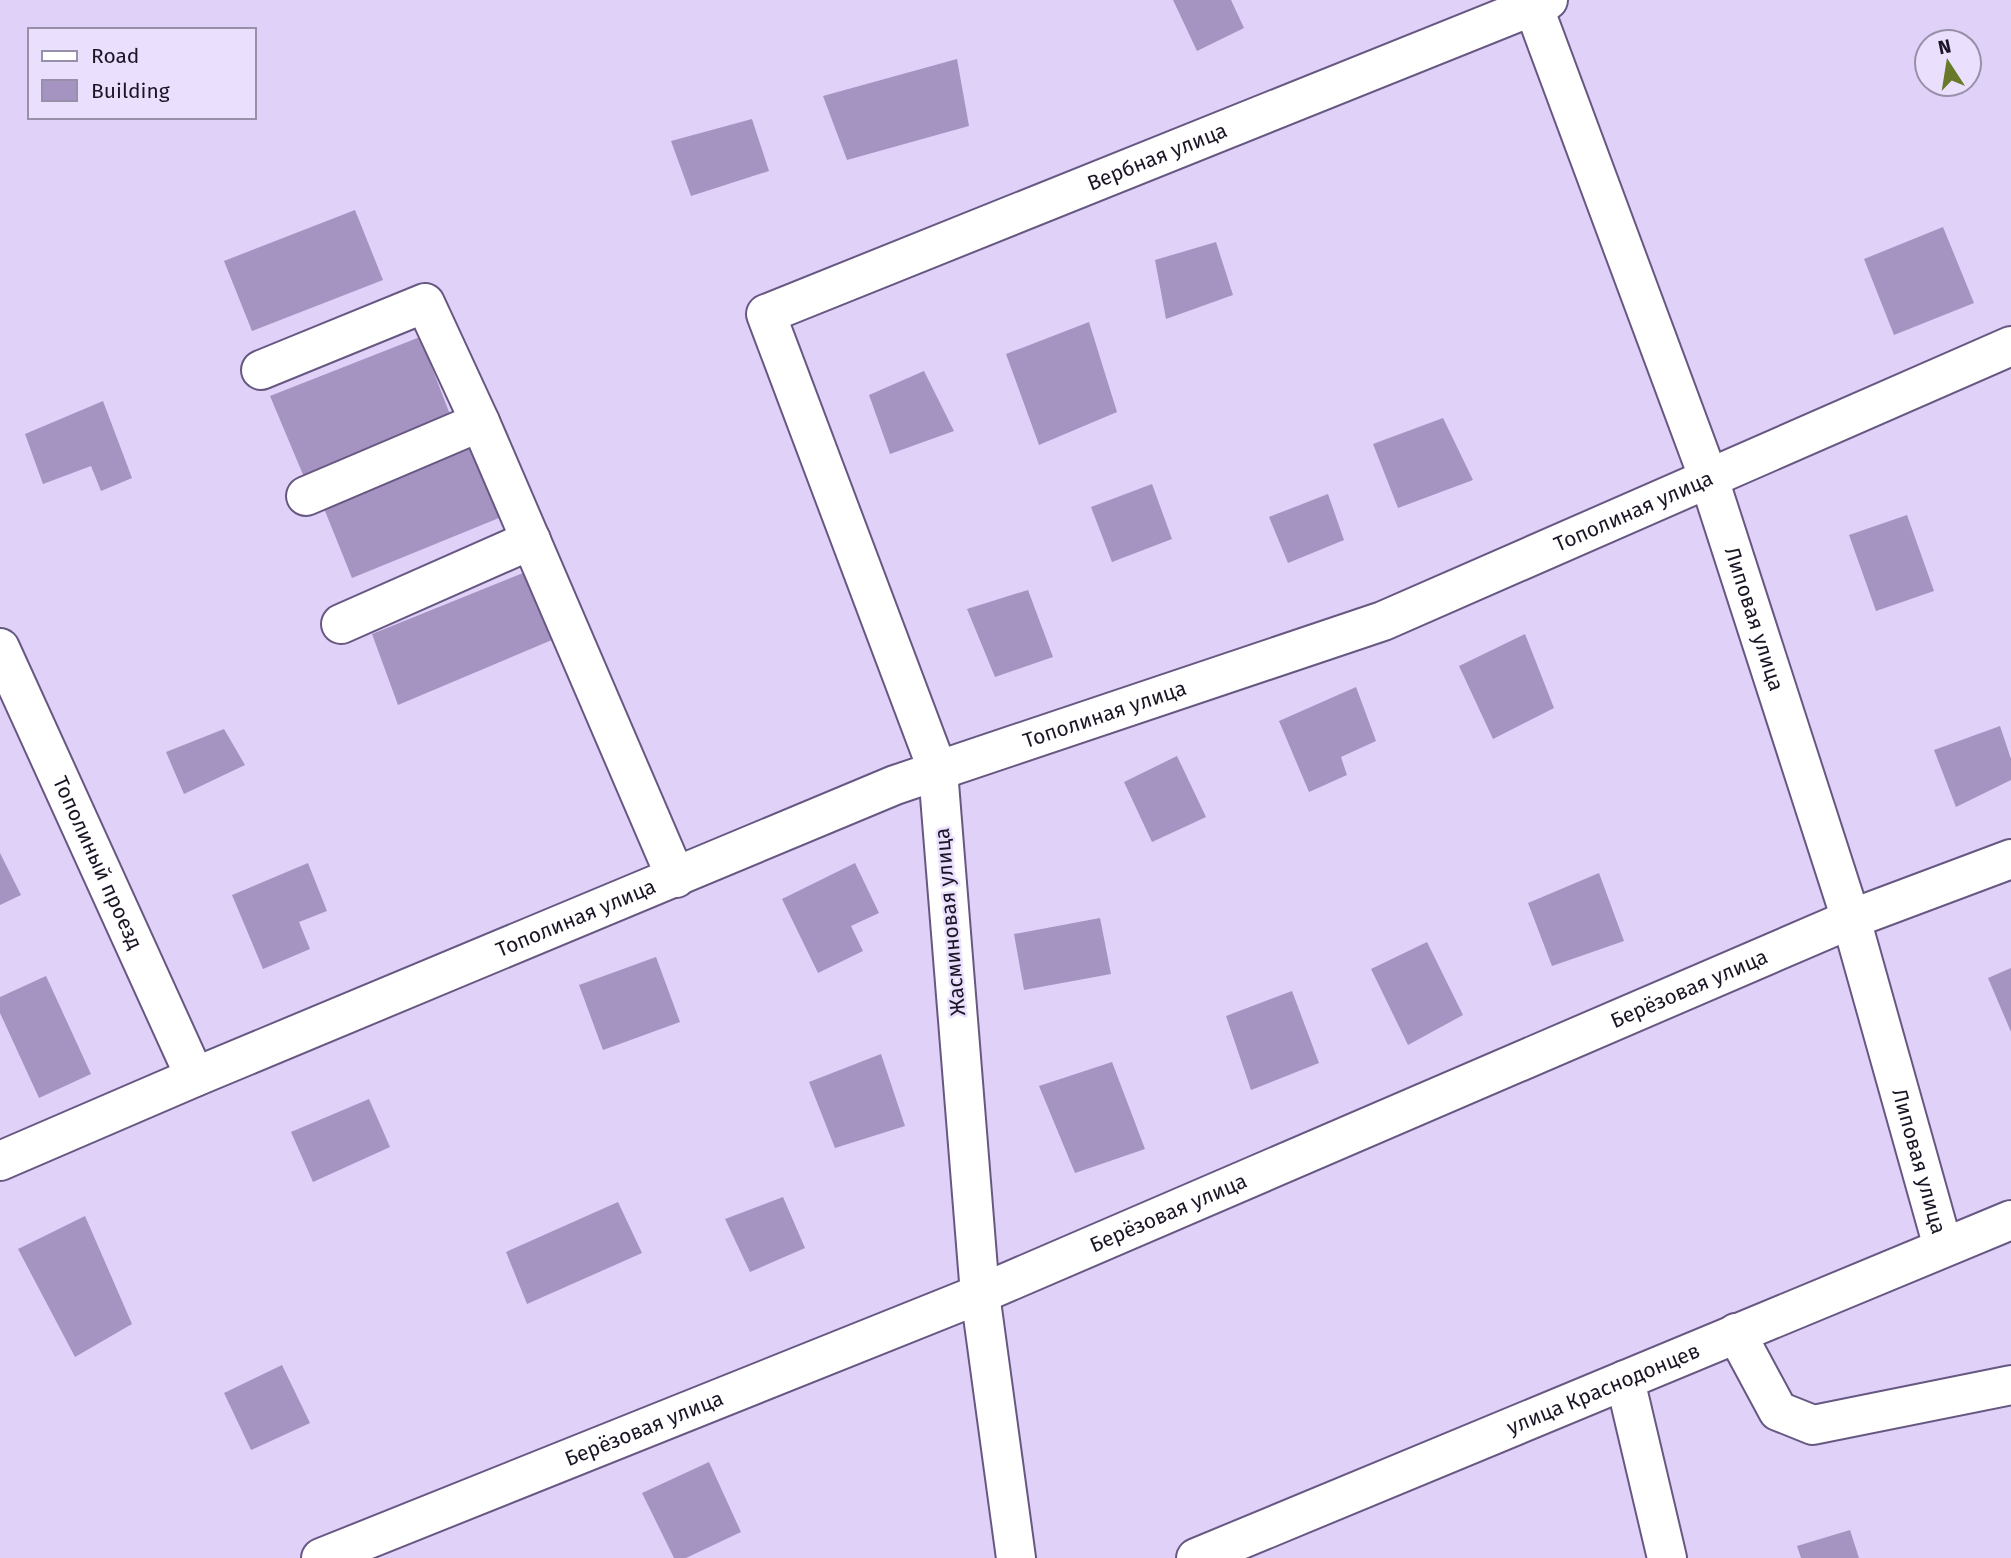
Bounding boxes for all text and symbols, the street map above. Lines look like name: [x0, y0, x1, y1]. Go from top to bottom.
legend: [28, 28, 256, 119]
north arrow: [1913, 28, 1983, 98]
text: N: [1936, 34, 1953, 59]
text: Road: [91, 43, 139, 69]
text: Building: [91, 78, 170, 104]
street label: Вербная улица: [1083, 117, 1231, 197]
street label: Тополиная улица: [1550, 465, 1717, 557]
street label: Липовая улица: [1719, 544, 1790, 694]
street label: Тополиная улица: [1020, 675, 1190, 754]
street label: Тополиный проезд: [47, 772, 148, 953]
street label: Жасминовая улица: [929, 827, 971, 1017]
street label: Тополиная улица: [492, 873, 660, 963]
street label: Берёзовая улица: [1607, 943, 1772, 1034]
street label: Липовая улица: [1886, 1086, 1952, 1237]
street label: Берёзовая улица: [1086, 1168, 1251, 1258]
street label: улица Краснодонцев: [1503, 1337, 1704, 1441]
street label: Берёзовая улица: [561, 1385, 727, 1472]

